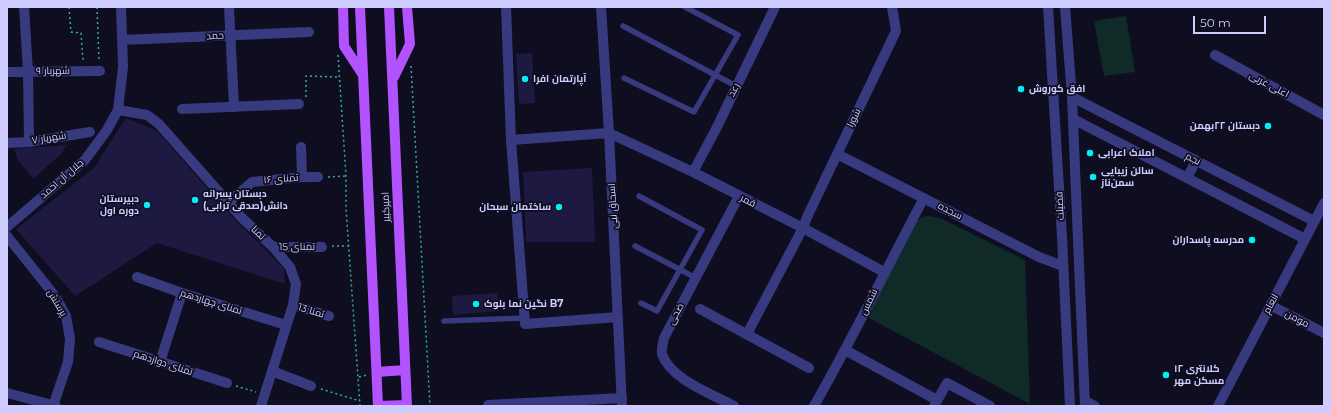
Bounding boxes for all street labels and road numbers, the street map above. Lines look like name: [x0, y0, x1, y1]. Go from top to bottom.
street label: حمد: [206, 30, 224, 42]
street label: شهریار ۹: [36, 65, 70, 77]
street label: اعلی غربی: [1247, 69, 1291, 101]
street label: رعد: [726, 81, 742, 99]
street label: شورا: [844, 107, 864, 129]
street label: شهریار ۷: [31, 129, 67, 147]
street label: نجم: [1183, 150, 1203, 168]
street label: جلال آل احمد: [38, 157, 86, 201]
street label: تمنای ۱۶: [263, 172, 299, 186]
street label: اسحاق نبی: [606, 183, 620, 229]
street label: فضیلت: [1053, 191, 1067, 221]
street label: امیرکبیر: [379, 192, 393, 222]
street label: قمر: [738, 192, 758, 210]
street label: سجده: [936, 200, 964, 222]
street label: تمنا: [248, 223, 268, 243]
street label: تمنای 15: [279, 241, 315, 253]
street label: پرستش: [44, 287, 70, 319]
street label: تمنای چهاردهم: [179, 287, 243, 317]
street label: شمس: [858, 287, 880, 317]
street label: انعام: [1261, 292, 1281, 316]
street label: تمنا 13: [296, 301, 326, 321]
street label: ضحی: [665, 301, 687, 327]
street label: مومن: [1283, 308, 1311, 330]
street label: تمنای دوازدهم: [132, 348, 194, 378]

